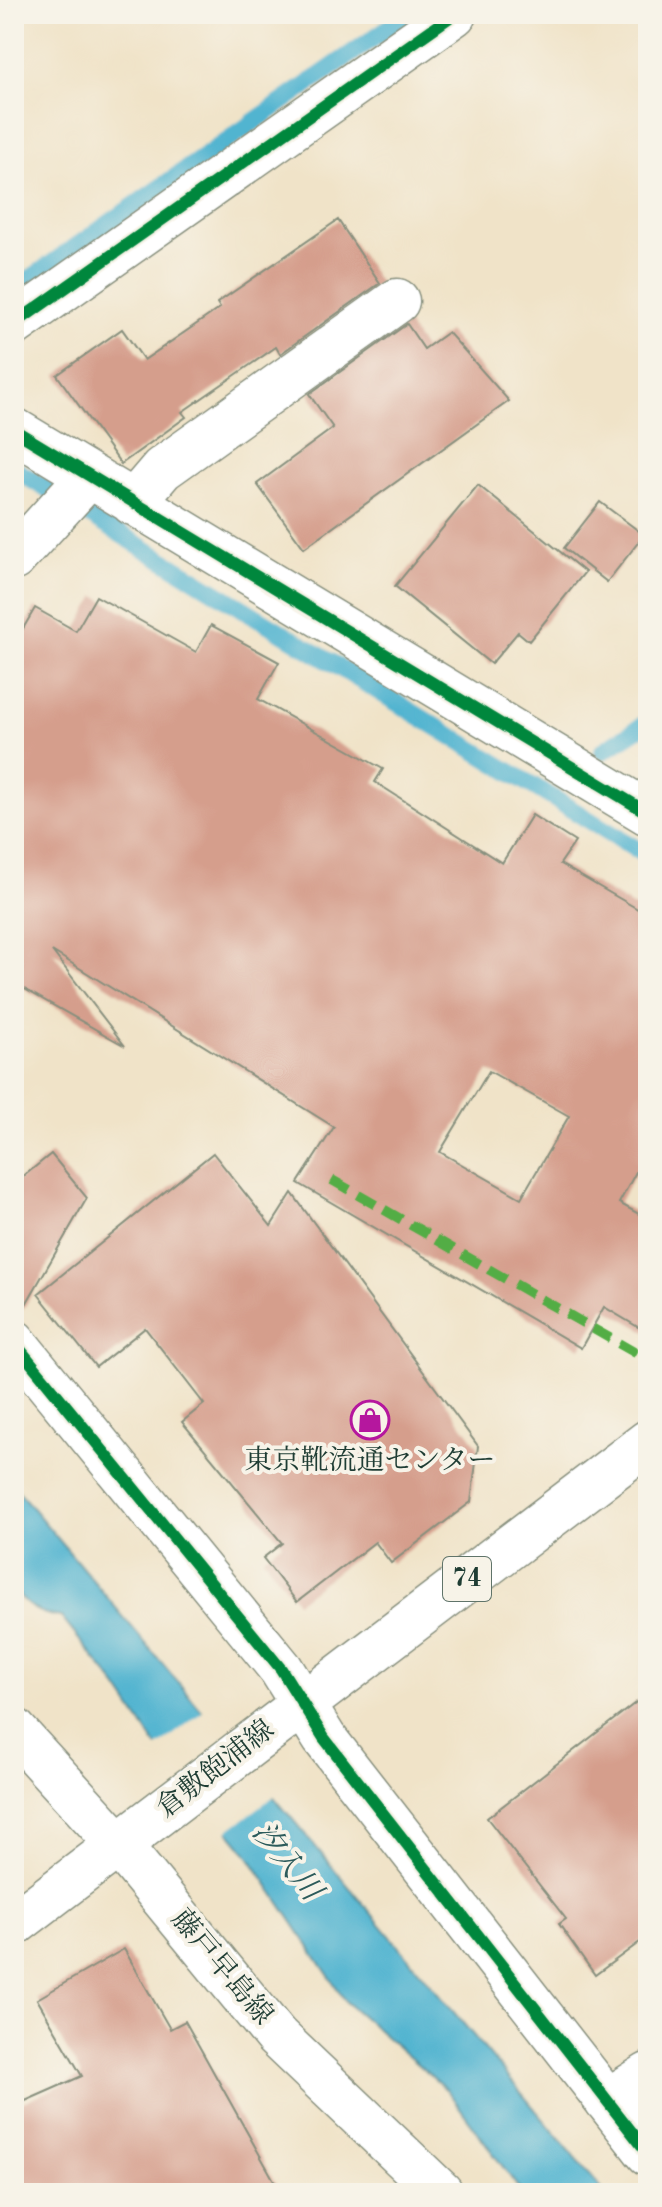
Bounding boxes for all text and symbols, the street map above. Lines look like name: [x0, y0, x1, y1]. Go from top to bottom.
shop icon: 東京靴流通センター: [349, 1399, 391, 1441]
place label: 東京靴流通センター: [245, 1445, 495, 1476]
road number: 74: [443, 1557, 491, 1601]
street label: 倉敷飽浦線: [150, 1714, 280, 1824]
water label: 汐入川: [246, 1816, 330, 1909]
street label: 藤戸早島線: [165, 1903, 279, 2031]

